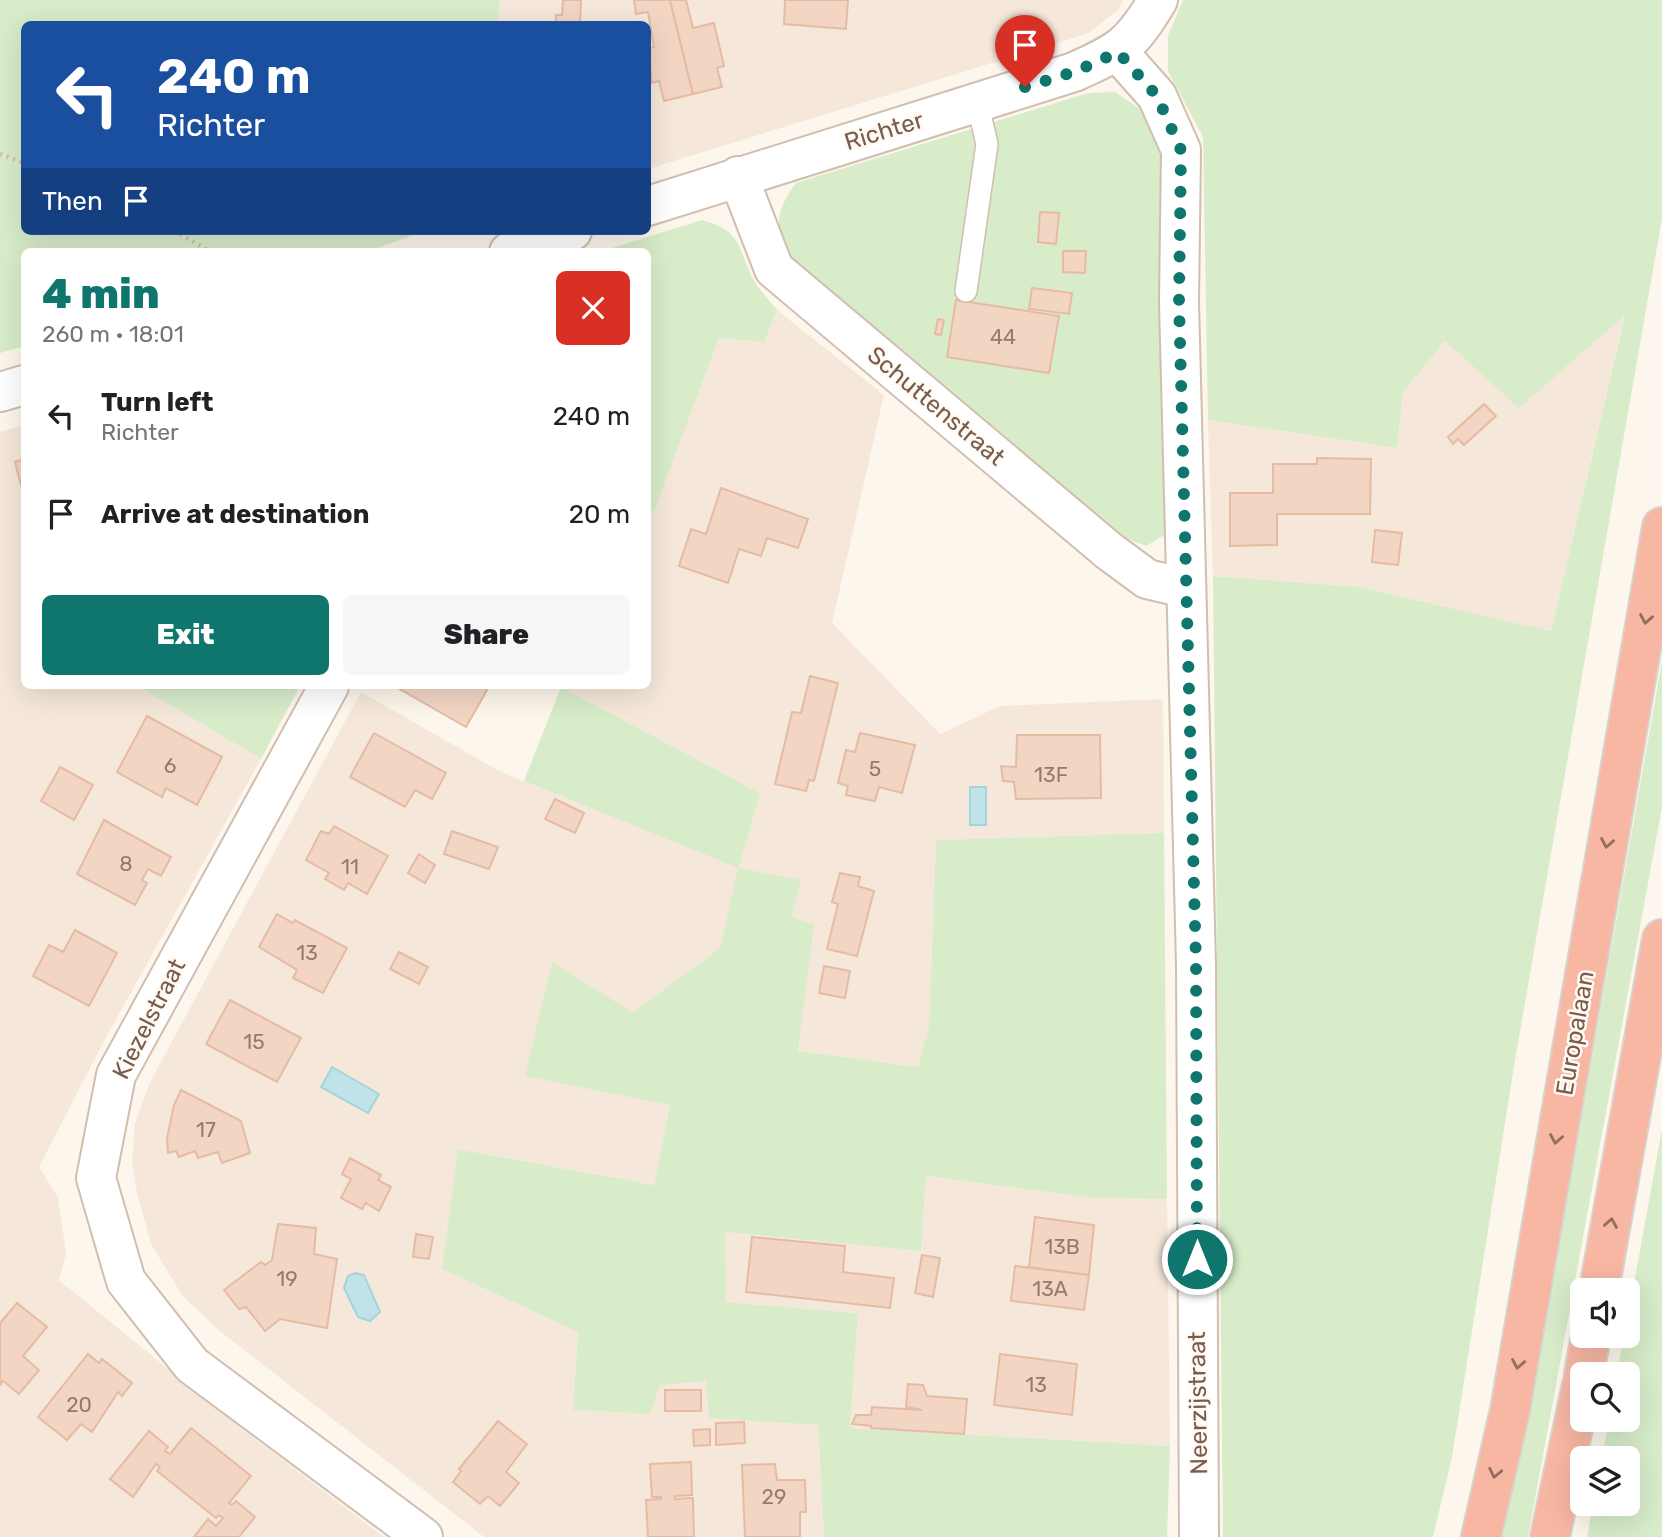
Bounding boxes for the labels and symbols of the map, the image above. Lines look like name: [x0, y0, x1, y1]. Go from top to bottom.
pin: [995, 15, 1055, 87]
street label: Richter: [841, 106, 927, 156]
house number: 44: [990, 324, 1016, 349]
street label: Schuttenstraat: [862, 341, 1010, 471]
one-way arrow: [1639, 613, 1654, 625]
house number: 6: [164, 753, 176, 778]
house number: 5: [869, 756, 881, 781]
house number: 13F: [1034, 762, 1068, 787]
one-way arrow: [1601, 837, 1616, 849]
house number: 8: [119, 851, 133, 876]
house number: 11: [341, 854, 359, 879]
house number: 13: [296, 940, 318, 965]
street label: Kiezelstraat: [107, 954, 191, 1084]
street label: Europalaan: [1550, 969, 1600, 1097]
house number: 15: [243, 1029, 265, 1054]
house number: 17: [196, 1117, 216, 1142]
one-way arrow: [1549, 1134, 1564, 1145]
one-way arrow: [1603, 1217, 1618, 1229]
position arrow: [1160, 1222, 1234, 1296]
house number: 13B: [1044, 1234, 1080, 1259]
house number: 19: [276, 1266, 298, 1291]
house number: 13A: [1032, 1276, 1068, 1301]
street label: Neerzijstraat: [1183, 1331, 1213, 1475]
one-way arrow: [1511, 1358, 1526, 1370]
house number: 13: [1025, 1372, 1047, 1397]
house number: 20: [66, 1392, 92, 1417]
one-way arrow: [1489, 1467, 1504, 1479]
house number: 29: [762, 1484, 786, 1509]

